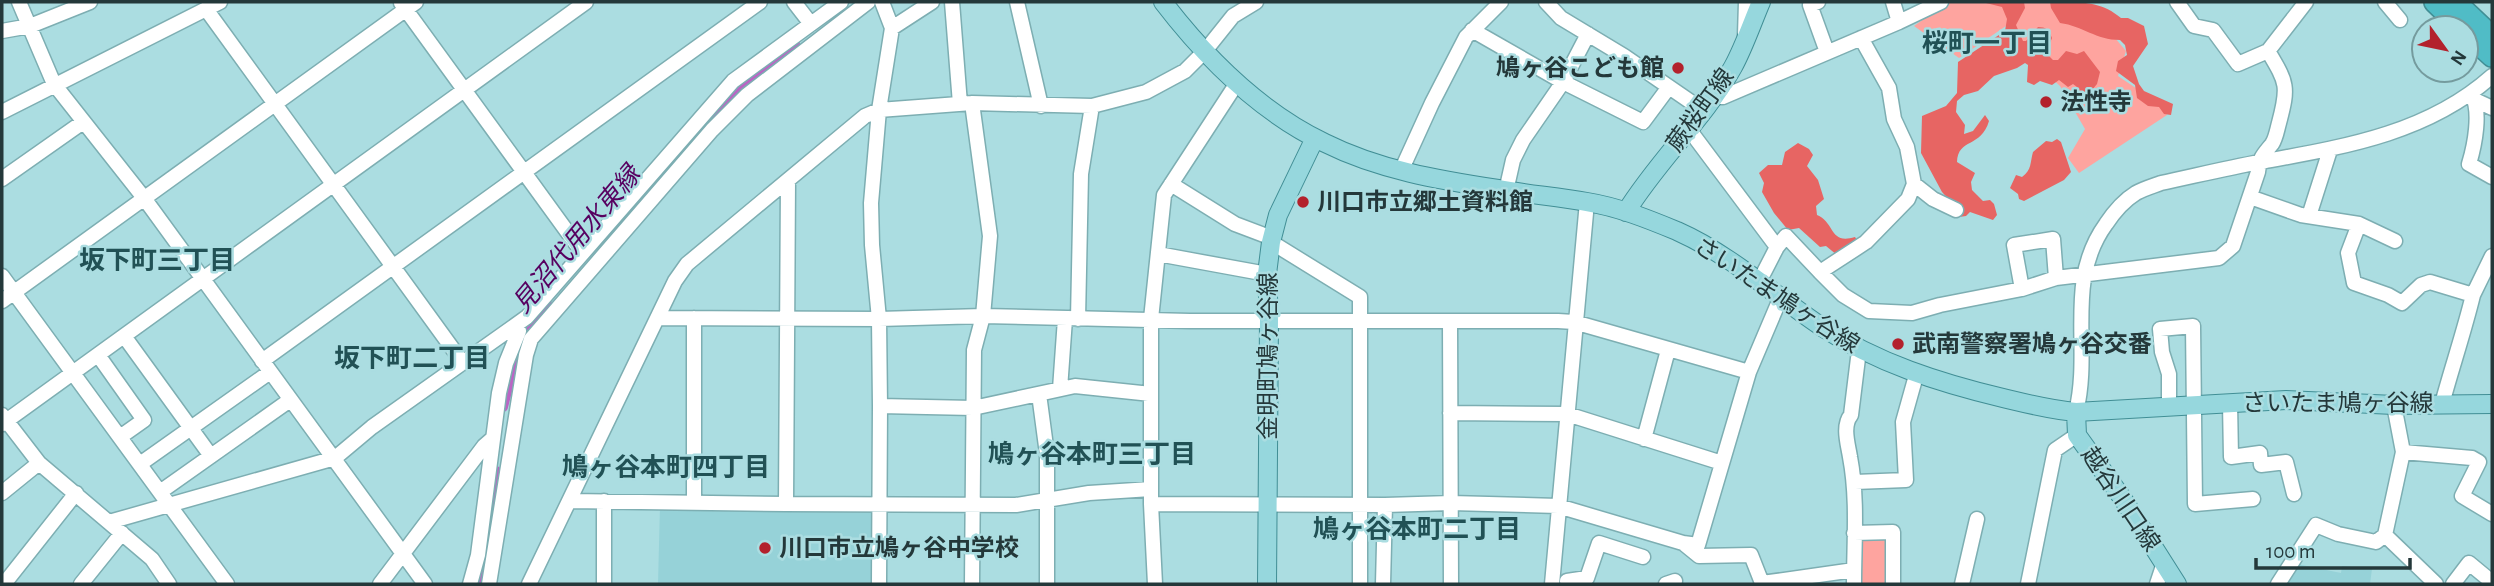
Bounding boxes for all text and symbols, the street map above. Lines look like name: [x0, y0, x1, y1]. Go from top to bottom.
north arrow: [2410, 14, 2480, 84]
district label: 桜町一丁目: [1922, 29, 2052, 57]
text: N: [2446, 47, 2470, 68]
place label: 鳩ヶ谷こども館: [1496, 55, 1664, 81]
marker: 鳩ヶ谷こども館: [1670, 60, 1686, 76]
street label: 蕨桜町線: [1661, 64, 1739, 156]
place label: 法性寺: [2060, 89, 2132, 115]
marker: 法性寺: [2038, 94, 2054, 110]
water label: 見沼代用水東縁: [508, 159, 647, 318]
place label: 川口市立郷土資料館: [1317, 189, 1533, 215]
marker: 川口市立郷土資料館: [1295, 194, 1311, 210]
street label: さいたま鳩ヶ谷線: [1690, 232, 1864, 358]
district label: 坂下町三丁目: [79, 247, 235, 274]
street label: 金明町鳩ヶ谷線: [1255, 272, 1281, 440]
place label: 武南警察署鳩ヶ谷交番: [1912, 331, 2152, 357]
marker: 武南警察署鳩ヶ谷交番: [1890, 336, 1906, 352]
district label: 坂下町二丁目: [334, 345, 490, 372]
street label: さいたま鳩ヶ谷線: [2242, 390, 2434, 416]
district label: 鳩ヶ谷本町三丁目: [988, 440, 1196, 468]
street label: 越谷川口線: [2077, 442, 2165, 556]
district label: 鳩ヶ谷本町四丁目: [562, 453, 770, 481]
district label: 鳩ヶ谷本町二丁目: [1313, 515, 1521, 543]
scale bar: [2256, 526, 2410, 570]
place label: 川口市立鳩ヶ谷中学校: [779, 535, 1019, 561]
marker: 川口市立鳩ヶ谷中学校: [757, 540, 773, 556]
text: 100 m: [2266, 541, 2316, 562]

